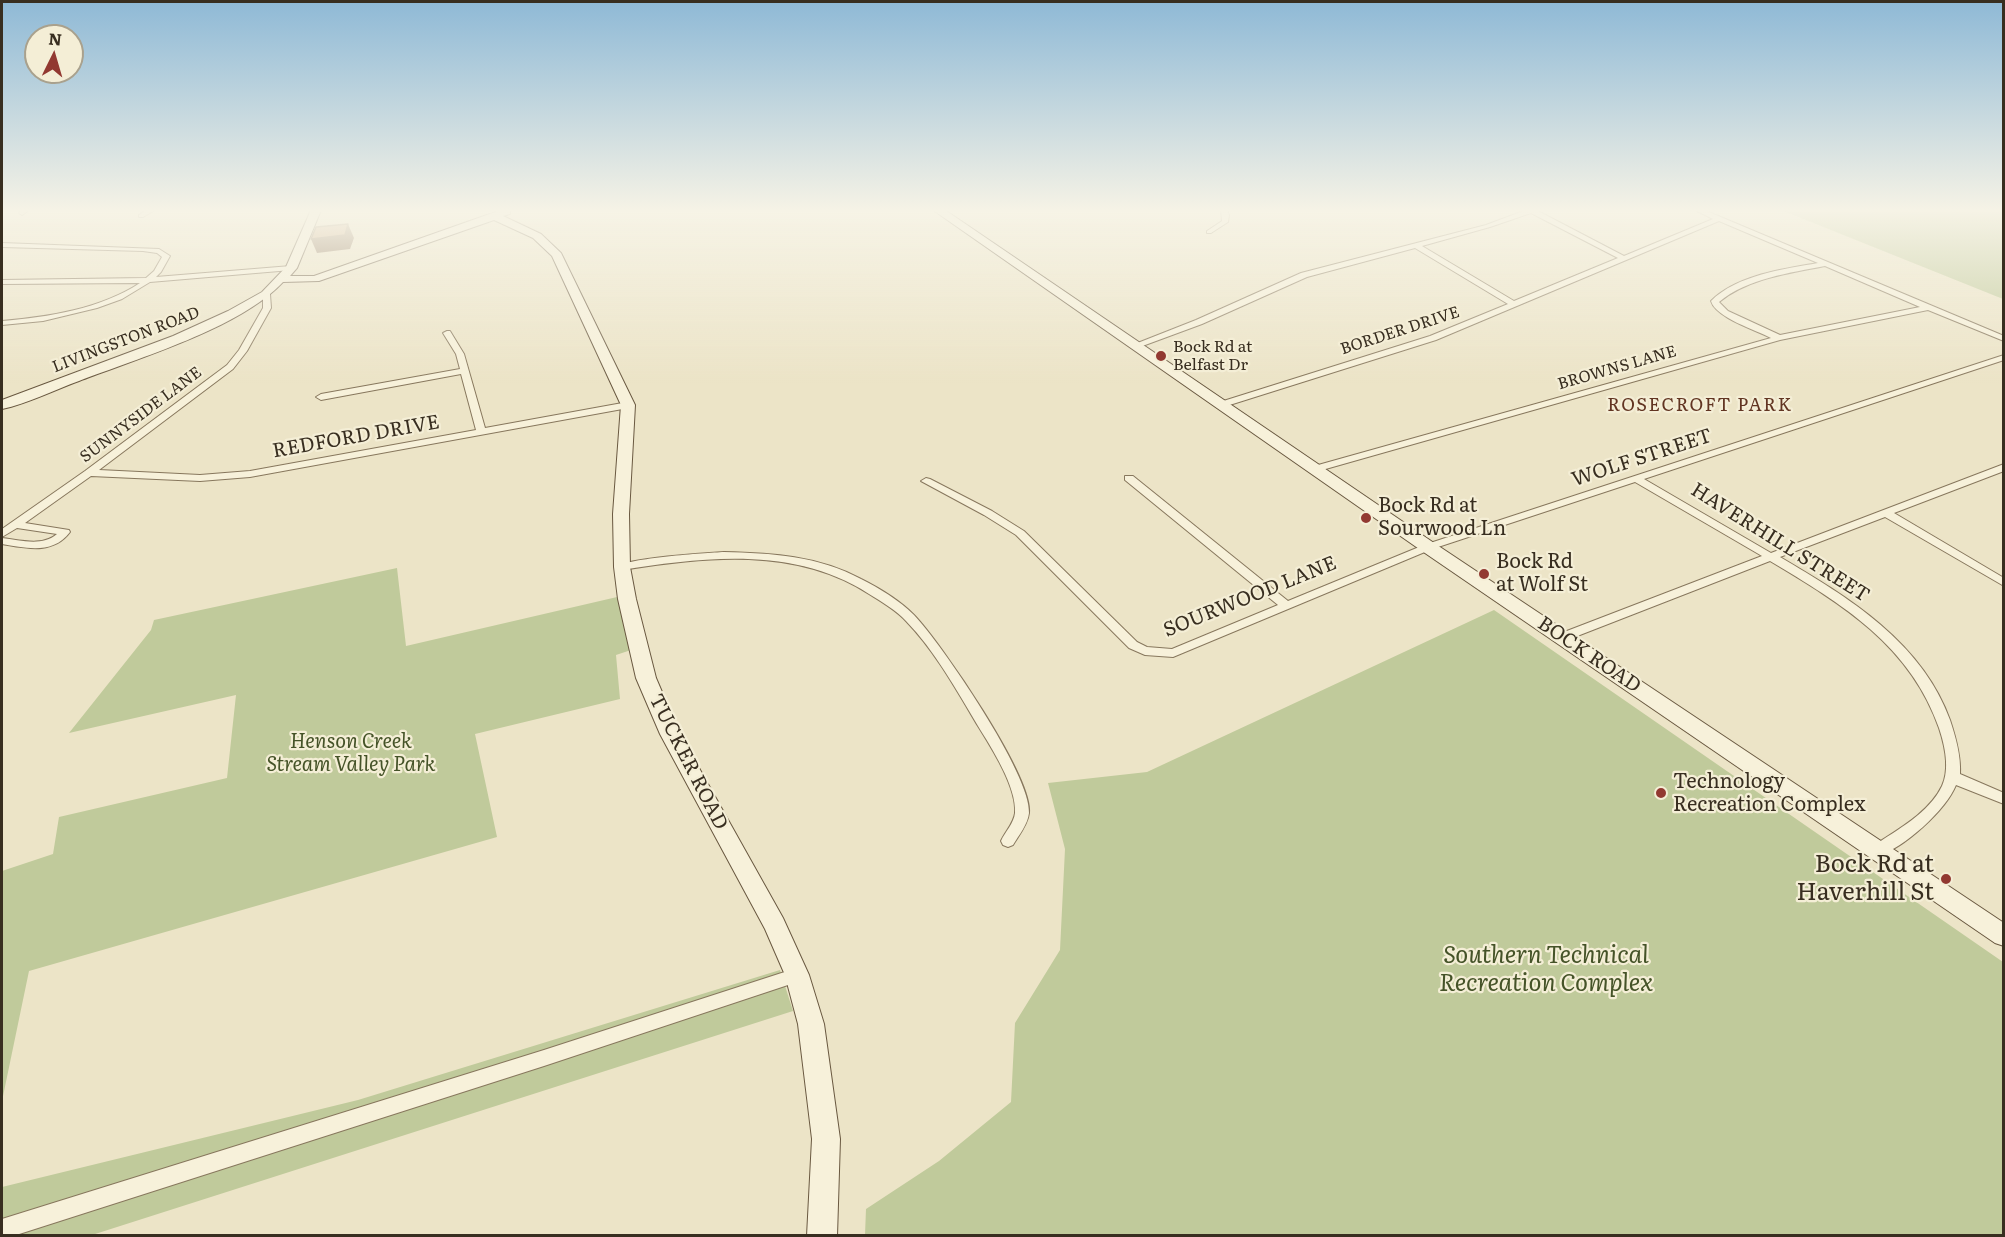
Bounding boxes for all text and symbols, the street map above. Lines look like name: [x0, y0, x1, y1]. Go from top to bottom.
north arrow: [24, 24, 84, 84]
text: N: [48, 26, 63, 51]
street label: LIVINGSTON ROAD: [50, 303, 202, 377]
street label: BORDER DRIVE: [1338, 303, 1462, 359]
place label: Bock Rd at Belfast Dr: [1173, 337, 1252, 375]
street label: BROWNS LANE: [1555, 342, 1679, 394]
marker: Bock Rd at Belfast Dr: [1154, 349, 1168, 363]
street label: SUNNYSIDE LANE: [76, 363, 206, 467]
district label: ROSECROFT PARK: [1607, 395, 1793, 417]
street label: REDFORD DRIVE: [271, 410, 441, 464]
street label: WOLF STREET: [1569, 424, 1715, 492]
street label: HAVERHILL STREET: [1686, 478, 1874, 608]
place label: Bock Rd at Sourwood Ln: [1378, 494, 1506, 541]
marker: Bock Rd at Sourwood Ln: [1359, 511, 1373, 525]
place label: Bock Rd at Wolf St: [1496, 550, 1588, 597]
street label: SOURWOOD LANE: [1160, 551, 1340, 643]
marker: Bock Rd at Wolf St: [1477, 567, 1491, 581]
street label: BOCK ROAD: [1533, 612, 1645, 698]
street label: TUCKER ROAD: [643, 690, 733, 834]
park label: Henson Creek Stream Valley Park: [267, 730, 435, 777]
place label: Technology Recreation Complex: [1673, 770, 1866, 817]
marker: Technology Recreation Complex: [1654, 786, 1668, 800]
place label: Bock Rd at Haverhill St: [1797, 851, 1934, 907]
marker: Bock Rd at Haverhill St: [1939, 872, 1953, 886]
park label: Southern Technical Recreation Complex: [1439, 942, 1653, 998]

